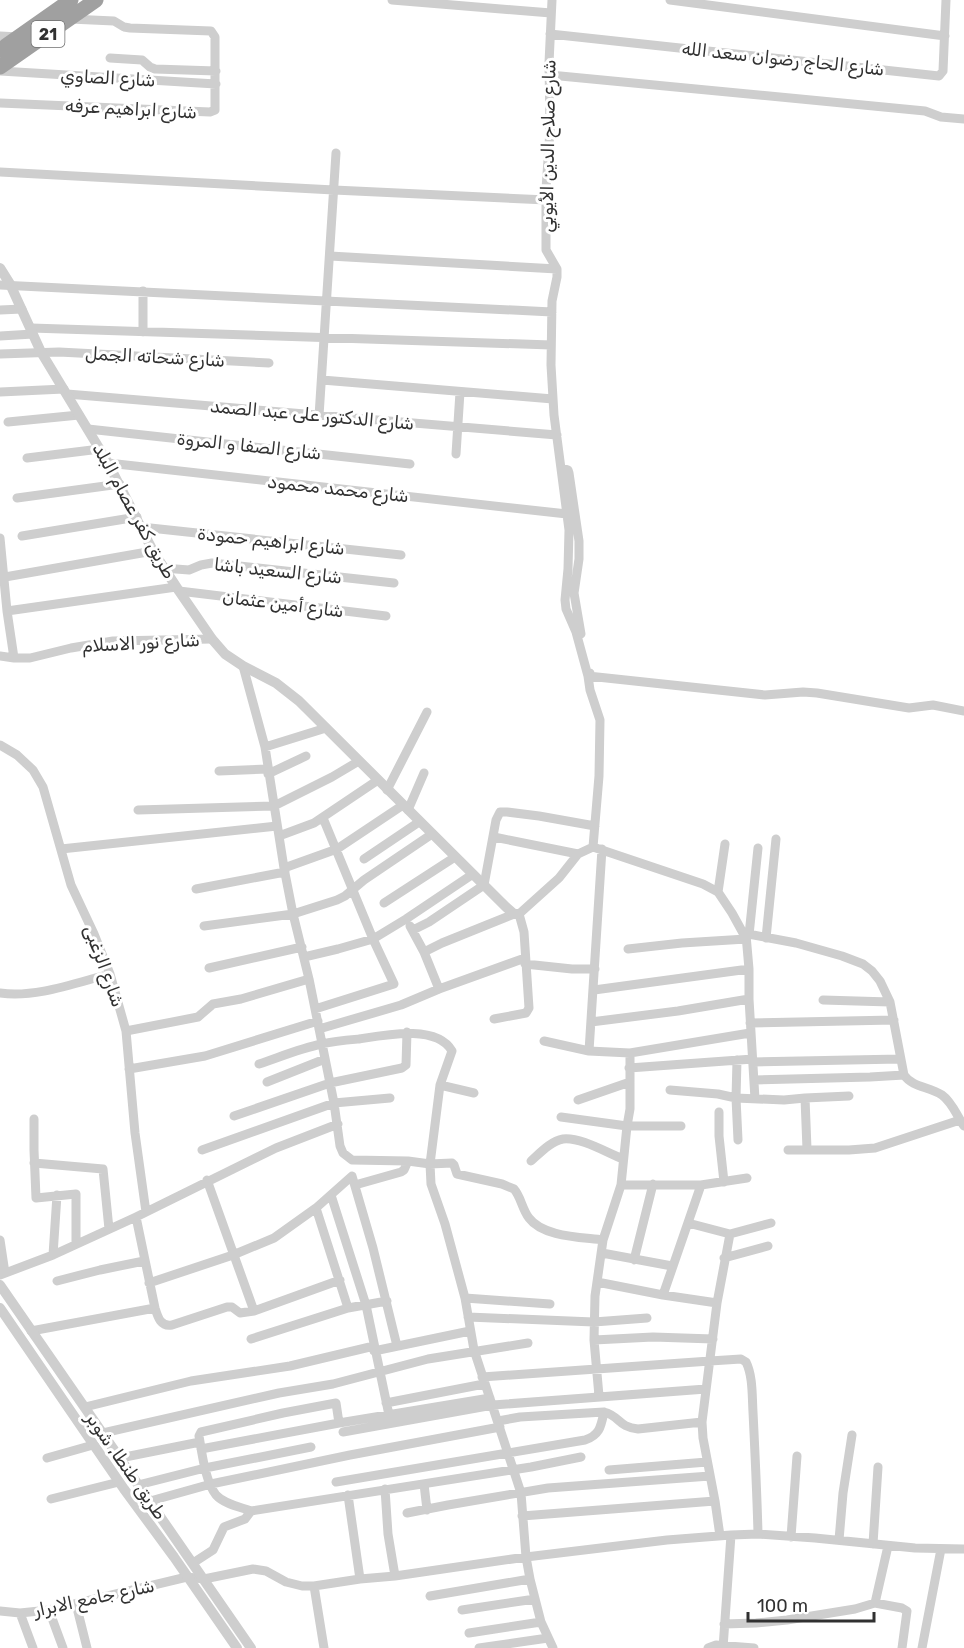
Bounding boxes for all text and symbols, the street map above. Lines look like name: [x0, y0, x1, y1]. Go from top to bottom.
road number: 21: [32, 21, 64, 47]
street label: شارع الحاج رضوان سعد الله: [680, 37, 885, 82]
street label: شارع صلاح الدين الأيوبي: [535, 59, 563, 233]
street label: شارع الصاوي: [60, 65, 156, 92]
street label: شارع ابراهيم عرفه: [64, 95, 198, 124]
street label: شارع شحاته الجمل: [84, 342, 225, 373]
street label: شارع الدكتور على عبد الصمد: [209, 395, 415, 436]
street label: شارع الصفا و المروة: [176, 427, 322, 466]
street label: طريق كفر عصام البلد: [88, 439, 180, 583]
street label: شارع محمد محمود: [266, 471, 410, 508]
street label: شارع ابراهيم حمودة: [196, 522, 346, 561]
street label: شارع السعيد باشا: [213, 553, 343, 590]
street label: شارع أمين عثمان: [221, 586, 345, 623]
street label: شارع نور الاسلام: [82, 629, 200, 658]
street label: شارع الزغبى: [78, 922, 129, 1010]
street label: طريق طنطا, شوبر: [80, 1407, 171, 1524]
street label: شارع جامع الابرار: [31, 1574, 157, 1624]
scale bar: [748, 1585, 874, 1623]
text: 100 m: [757, 1595, 808, 1617]

